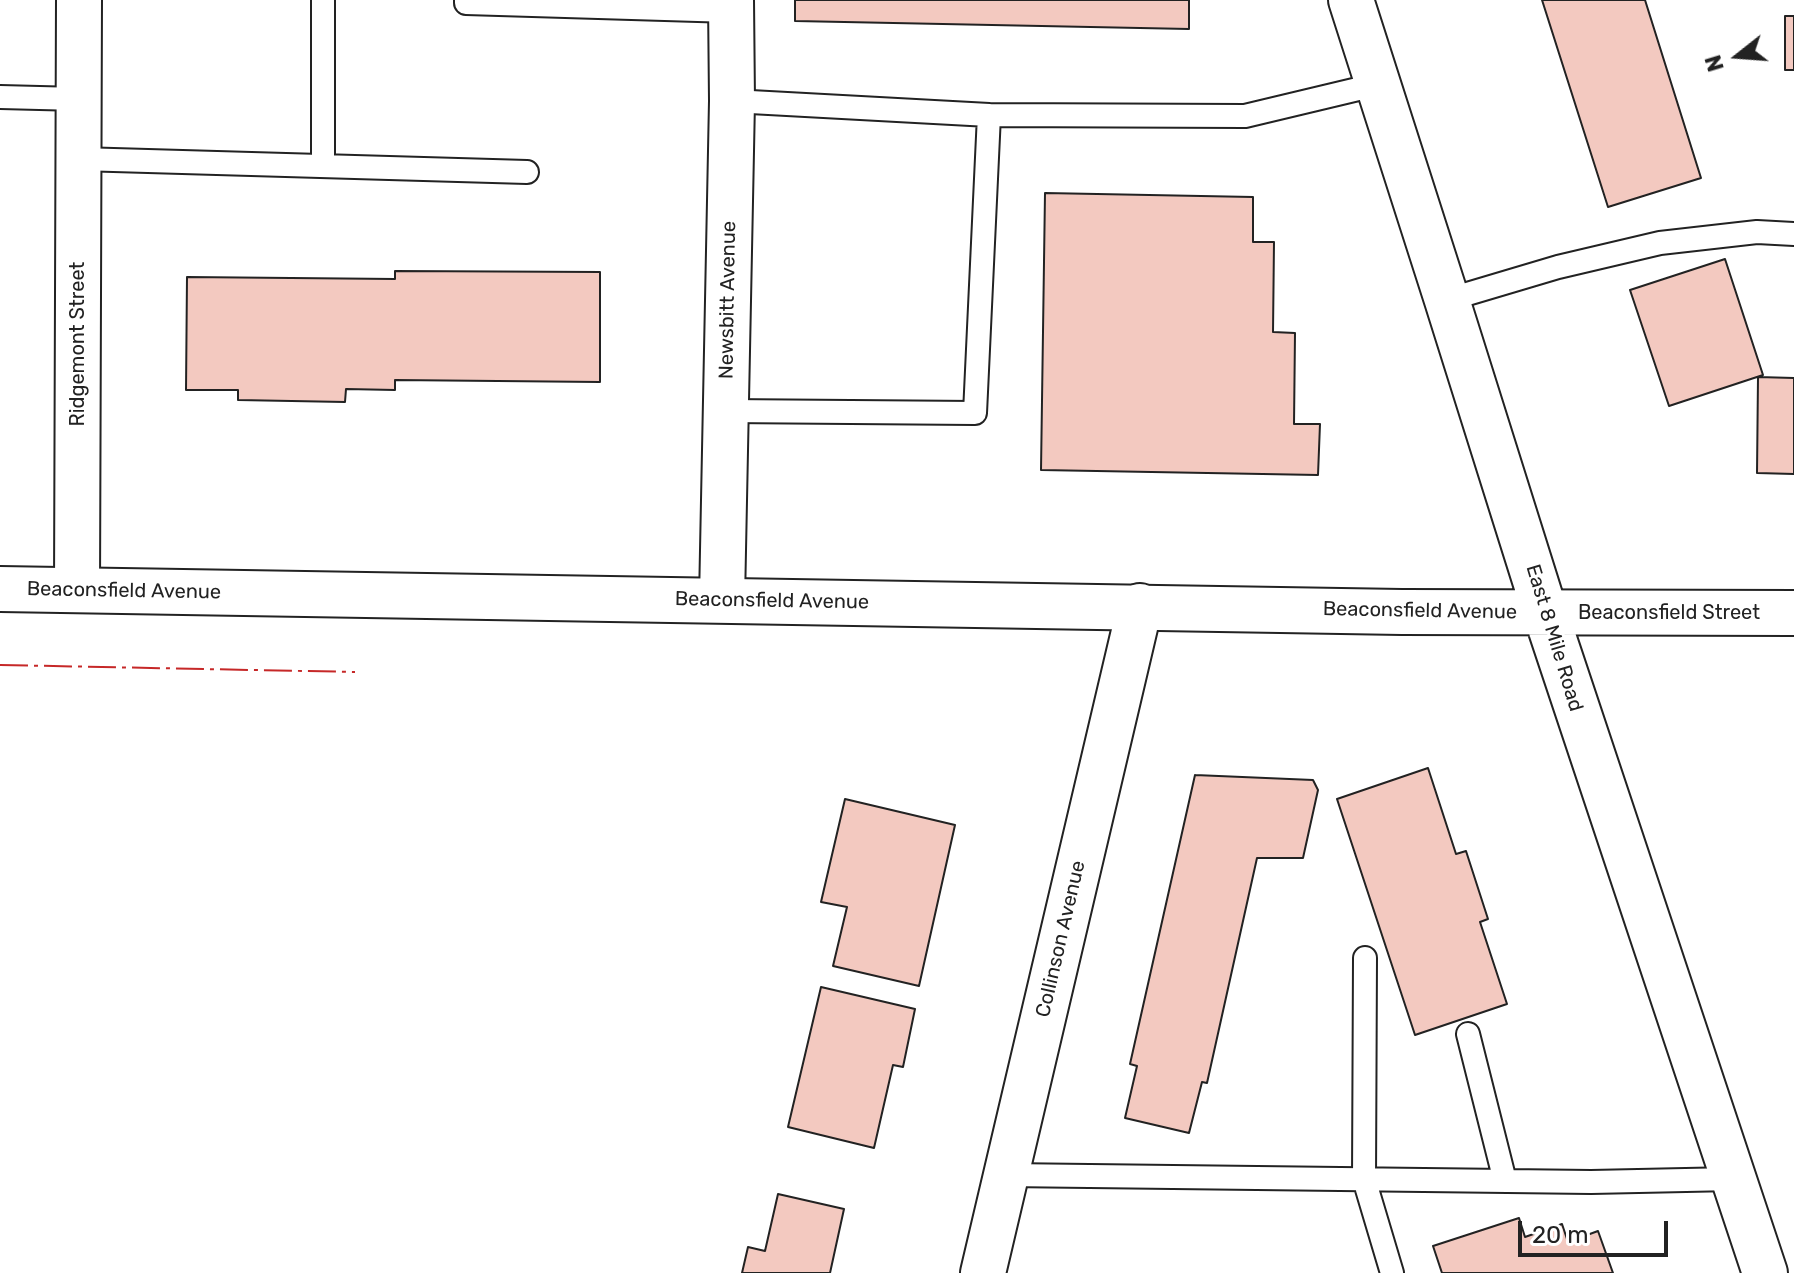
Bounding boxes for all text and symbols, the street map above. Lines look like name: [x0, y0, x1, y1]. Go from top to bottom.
north arrow: [1698, 16, 1778, 96]
text: N: [1699, 52, 1730, 75]
street label: Newsbitt Avenue: [715, 221, 741, 379]
street label: Ridgemont Street: [66, 262, 90, 426]
street label: East 8 Mile Road: [1520, 561, 1588, 715]
street label: Beaconsfield Avenue: [27, 577, 221, 605]
street label: Beaconsfield Avenue: [675, 587, 869, 615]
street label: Beaconsfield Avenue: [1323, 597, 1517, 625]
street label: Beaconsfield Street: [1578, 601, 1760, 625]
street label: Collinson Avenue: [1031, 858, 1091, 1020]
scale bar: [1522, 1205, 1672, 1255]
text: 20 m: [1532, 1221, 1589, 1249]

